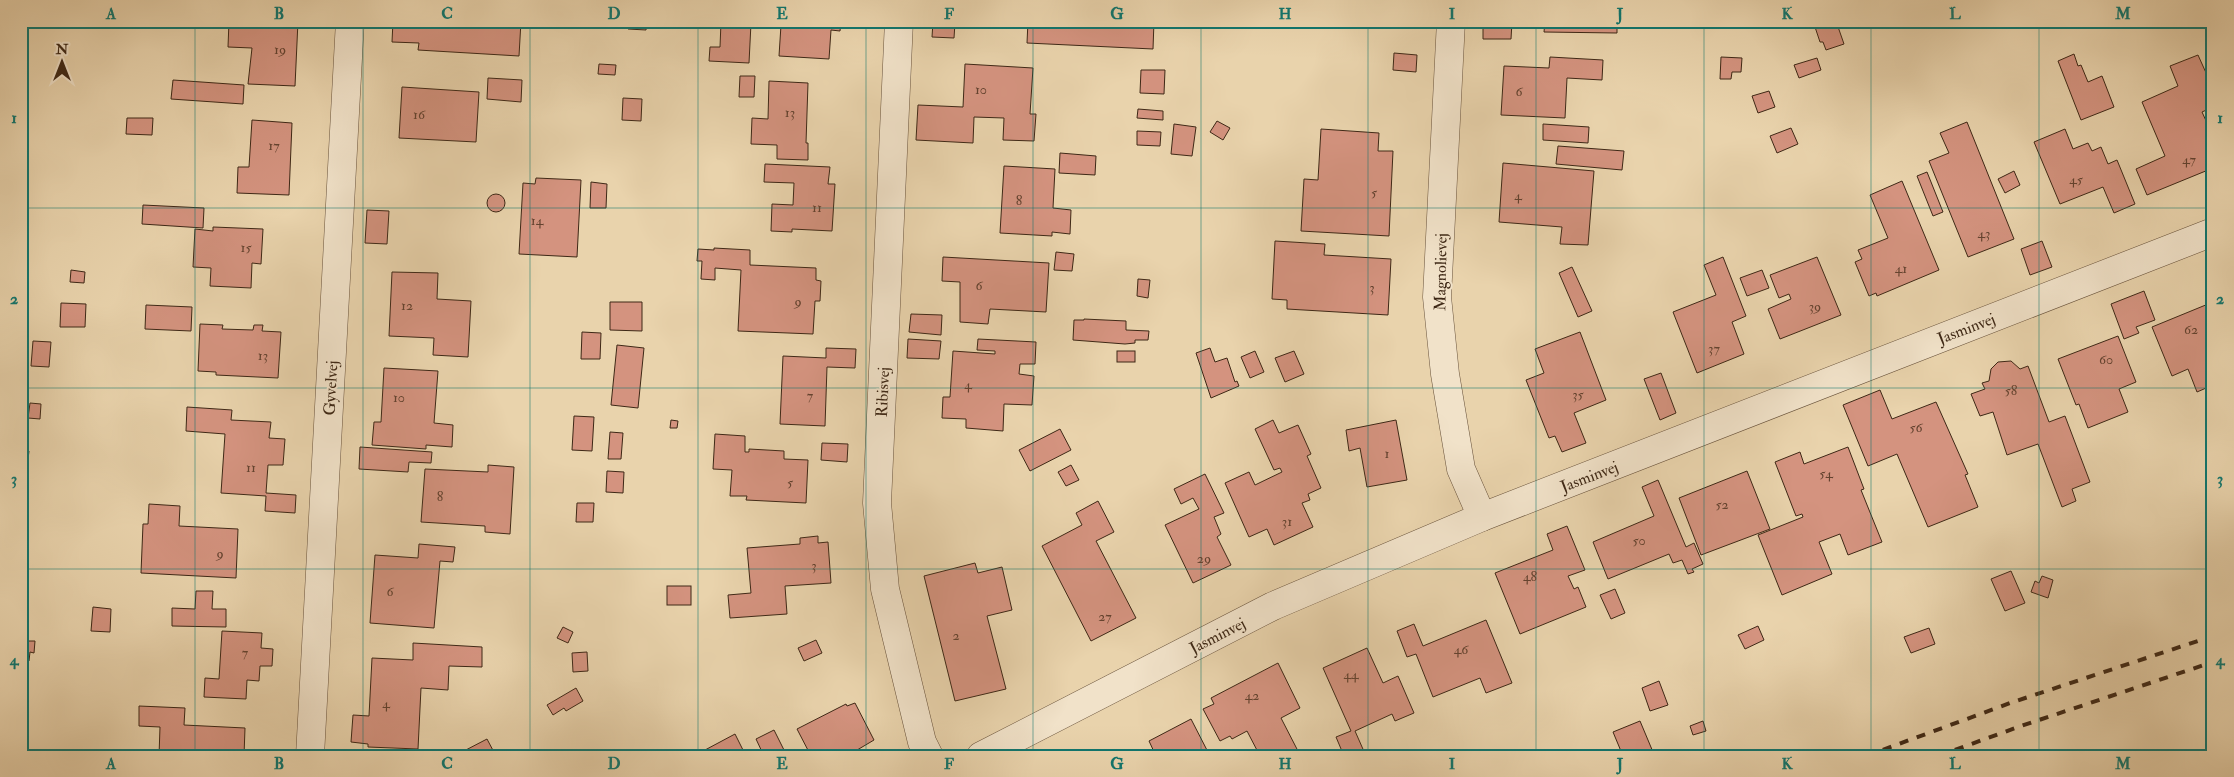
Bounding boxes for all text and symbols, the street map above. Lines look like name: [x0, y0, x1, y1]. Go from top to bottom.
text: A: [105, 4, 117, 24]
text: B: [274, 4, 284, 24]
text: C: [441, 4, 453, 24]
text: D: [607, 4, 621, 24]
text: E: [776, 4, 788, 24]
text: F: [944, 4, 954, 24]
text: G: [1110, 4, 1124, 24]
text: H: [1278, 4, 1292, 24]
text: I: [1449, 4, 1456, 24]
text: J: [1616, 4, 1624, 25]
text: K: [1781, 4, 1793, 24]
text: L: [1949, 4, 1961, 24]
text: M: [2114, 4, 2131, 24]
north arrow: [38, 38, 88, 88]
text: N: [55, 41, 69, 58]
house number: 19: [274, 41, 286, 58]
house number: 10: [975, 81, 987, 98]
house number: 6: [1515, 83, 1523, 100]
house number: 13: [785, 104, 795, 121]
house number: 16: [413, 106, 426, 123]
text: 1: [11, 108, 17, 128]
text: 1: [2217, 108, 2223, 128]
house number: 17: [268, 137, 280, 154]
house number: 47: [2182, 151, 2196, 168]
house number: 45: [2069, 171, 2084, 188]
house number: 5: [1371, 184, 1378, 201]
house number: 4: [1514, 187, 1523, 204]
house number: 8: [1016, 192, 1023, 209]
house number: 11: [812, 199, 822, 216]
house number: 14: [531, 212, 545, 229]
house number: 43: [1978, 225, 1990, 242]
street label: Magnolievej: [1430, 233, 1452, 311]
house number: 15: [240, 239, 252, 256]
house number: 41: [1895, 260, 1907, 277]
house number: 6: [975, 277, 983, 294]
house number: 3: [1369, 279, 1375, 296]
text: 2: [10, 289, 18, 309]
text: 2: [2216, 289, 2224, 309]
house number: 9: [793, 293, 802, 310]
house number: 12: [401, 297, 413, 314]
house number: 39: [1809, 298, 1821, 315]
street label: Jasminvej: [1934, 309, 1998, 350]
house number: 62: [2184, 321, 2198, 338]
house number: 37: [1708, 340, 1720, 357]
house number: 13: [258, 347, 268, 364]
house number: 60: [2099, 351, 2113, 368]
street label: Gyvelvej: [320, 360, 342, 416]
street label: Ribisvej: [872, 366, 894, 418]
house number: 4: [964, 376, 973, 393]
house number: 58: [2005, 382, 2018, 399]
house number: 35: [1572, 386, 1585, 403]
house number: 7: [807, 387, 814, 404]
house number: 10: [393, 389, 405, 406]
house number: 56: [1909, 419, 1924, 436]
house number: 1: [1385, 445, 1390, 462]
street label: Jasminvej: [1557, 457, 1621, 498]
house number: 11: [246, 459, 256, 476]
house number: 54: [1819, 465, 1834, 482]
text: 3: [11, 469, 17, 489]
text: 3: [2217, 469, 2223, 489]
house number: 5: [787, 474, 794, 491]
house number: 8: [437, 488, 444, 505]
house number: 52: [1715, 496, 1729, 513]
house number: 31: [1282, 513, 1292, 530]
house number: 50: [1632, 532, 1646, 549]
house number: 9: [215, 545, 224, 562]
house number: 29: [1197, 550, 1211, 567]
house number: 3: [811, 557, 817, 574]
house number: 48: [1523, 568, 1537, 585]
house number: 6: [386, 583, 394, 600]
house number: 27: [1098, 608, 1112, 625]
street label: Jasminvej: [1185, 613, 1249, 660]
house number: 2: [952, 627, 960, 644]
house number: 46: [1454, 641, 1469, 658]
house number: 7: [242, 644, 249, 661]
text: 4: [9, 650, 20, 670]
text: 4: [2215, 650, 2226, 670]
house number: 44: [1343, 666, 1360, 683]
house number: 42: [1245, 687, 1259, 704]
house number: 4: [382, 695, 391, 712]
text: A: [105, 754, 117, 774]
text: B: [274, 754, 284, 774]
text: C: [441, 754, 453, 774]
text: D: [607, 754, 621, 774]
text: E: [776, 754, 788, 774]
text: F: [944, 754, 954, 774]
text: G: [1110, 754, 1124, 774]
text: H: [1278, 754, 1292, 774]
text: I: [1449, 754, 1456, 774]
text: J: [1616, 754, 1624, 775]
text: K: [1781, 754, 1793, 774]
text: L: [1949, 754, 1961, 774]
text: M: [2114, 754, 2131, 774]

